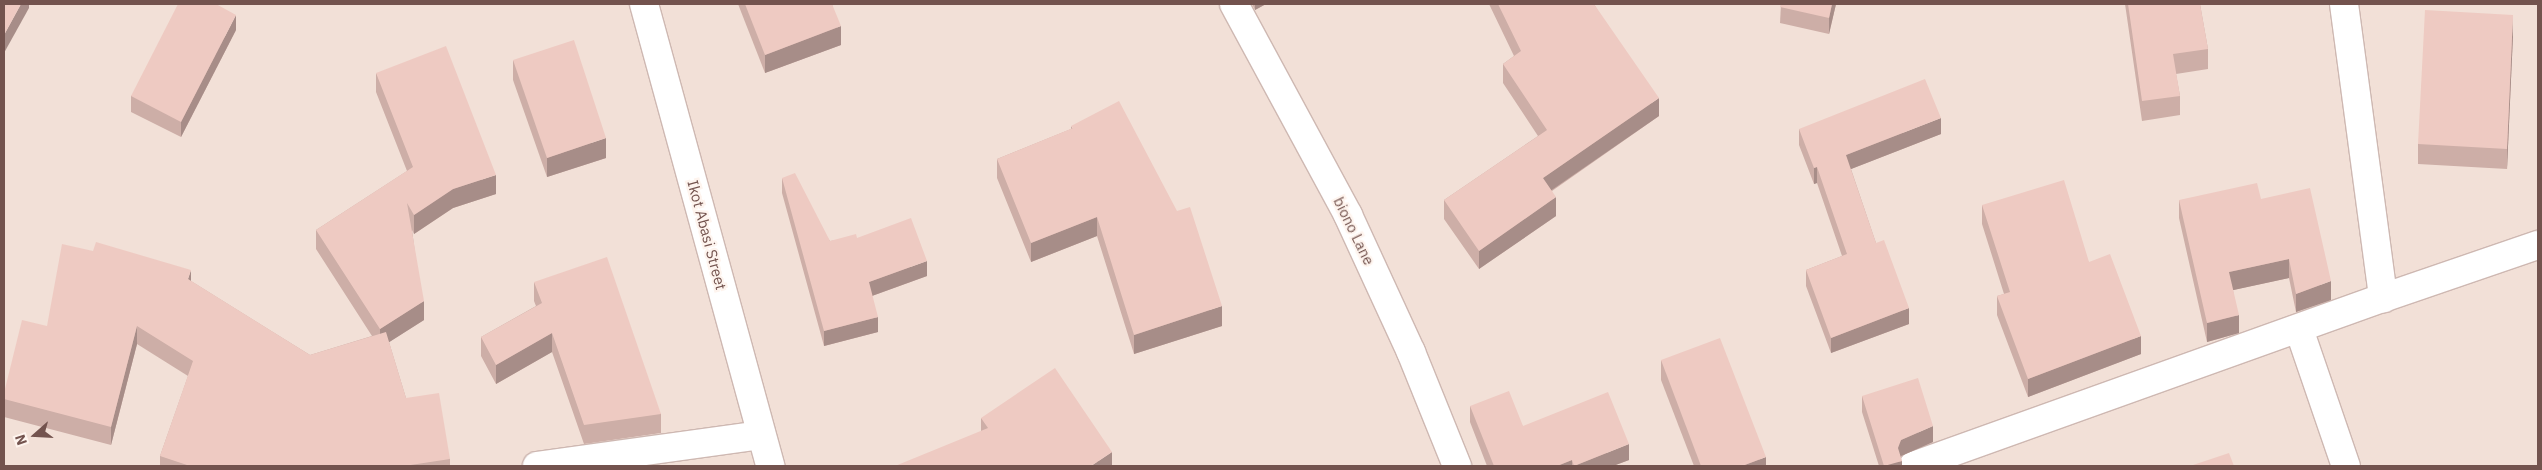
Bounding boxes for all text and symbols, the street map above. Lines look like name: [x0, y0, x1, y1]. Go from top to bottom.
street label: Ikot Abasi Street: [684, 178, 730, 292]
street label: biono Lane: [1330, 194, 1378, 268]
north arrow: [10, 410, 60, 460]
text: N: [11, 432, 31, 448]

